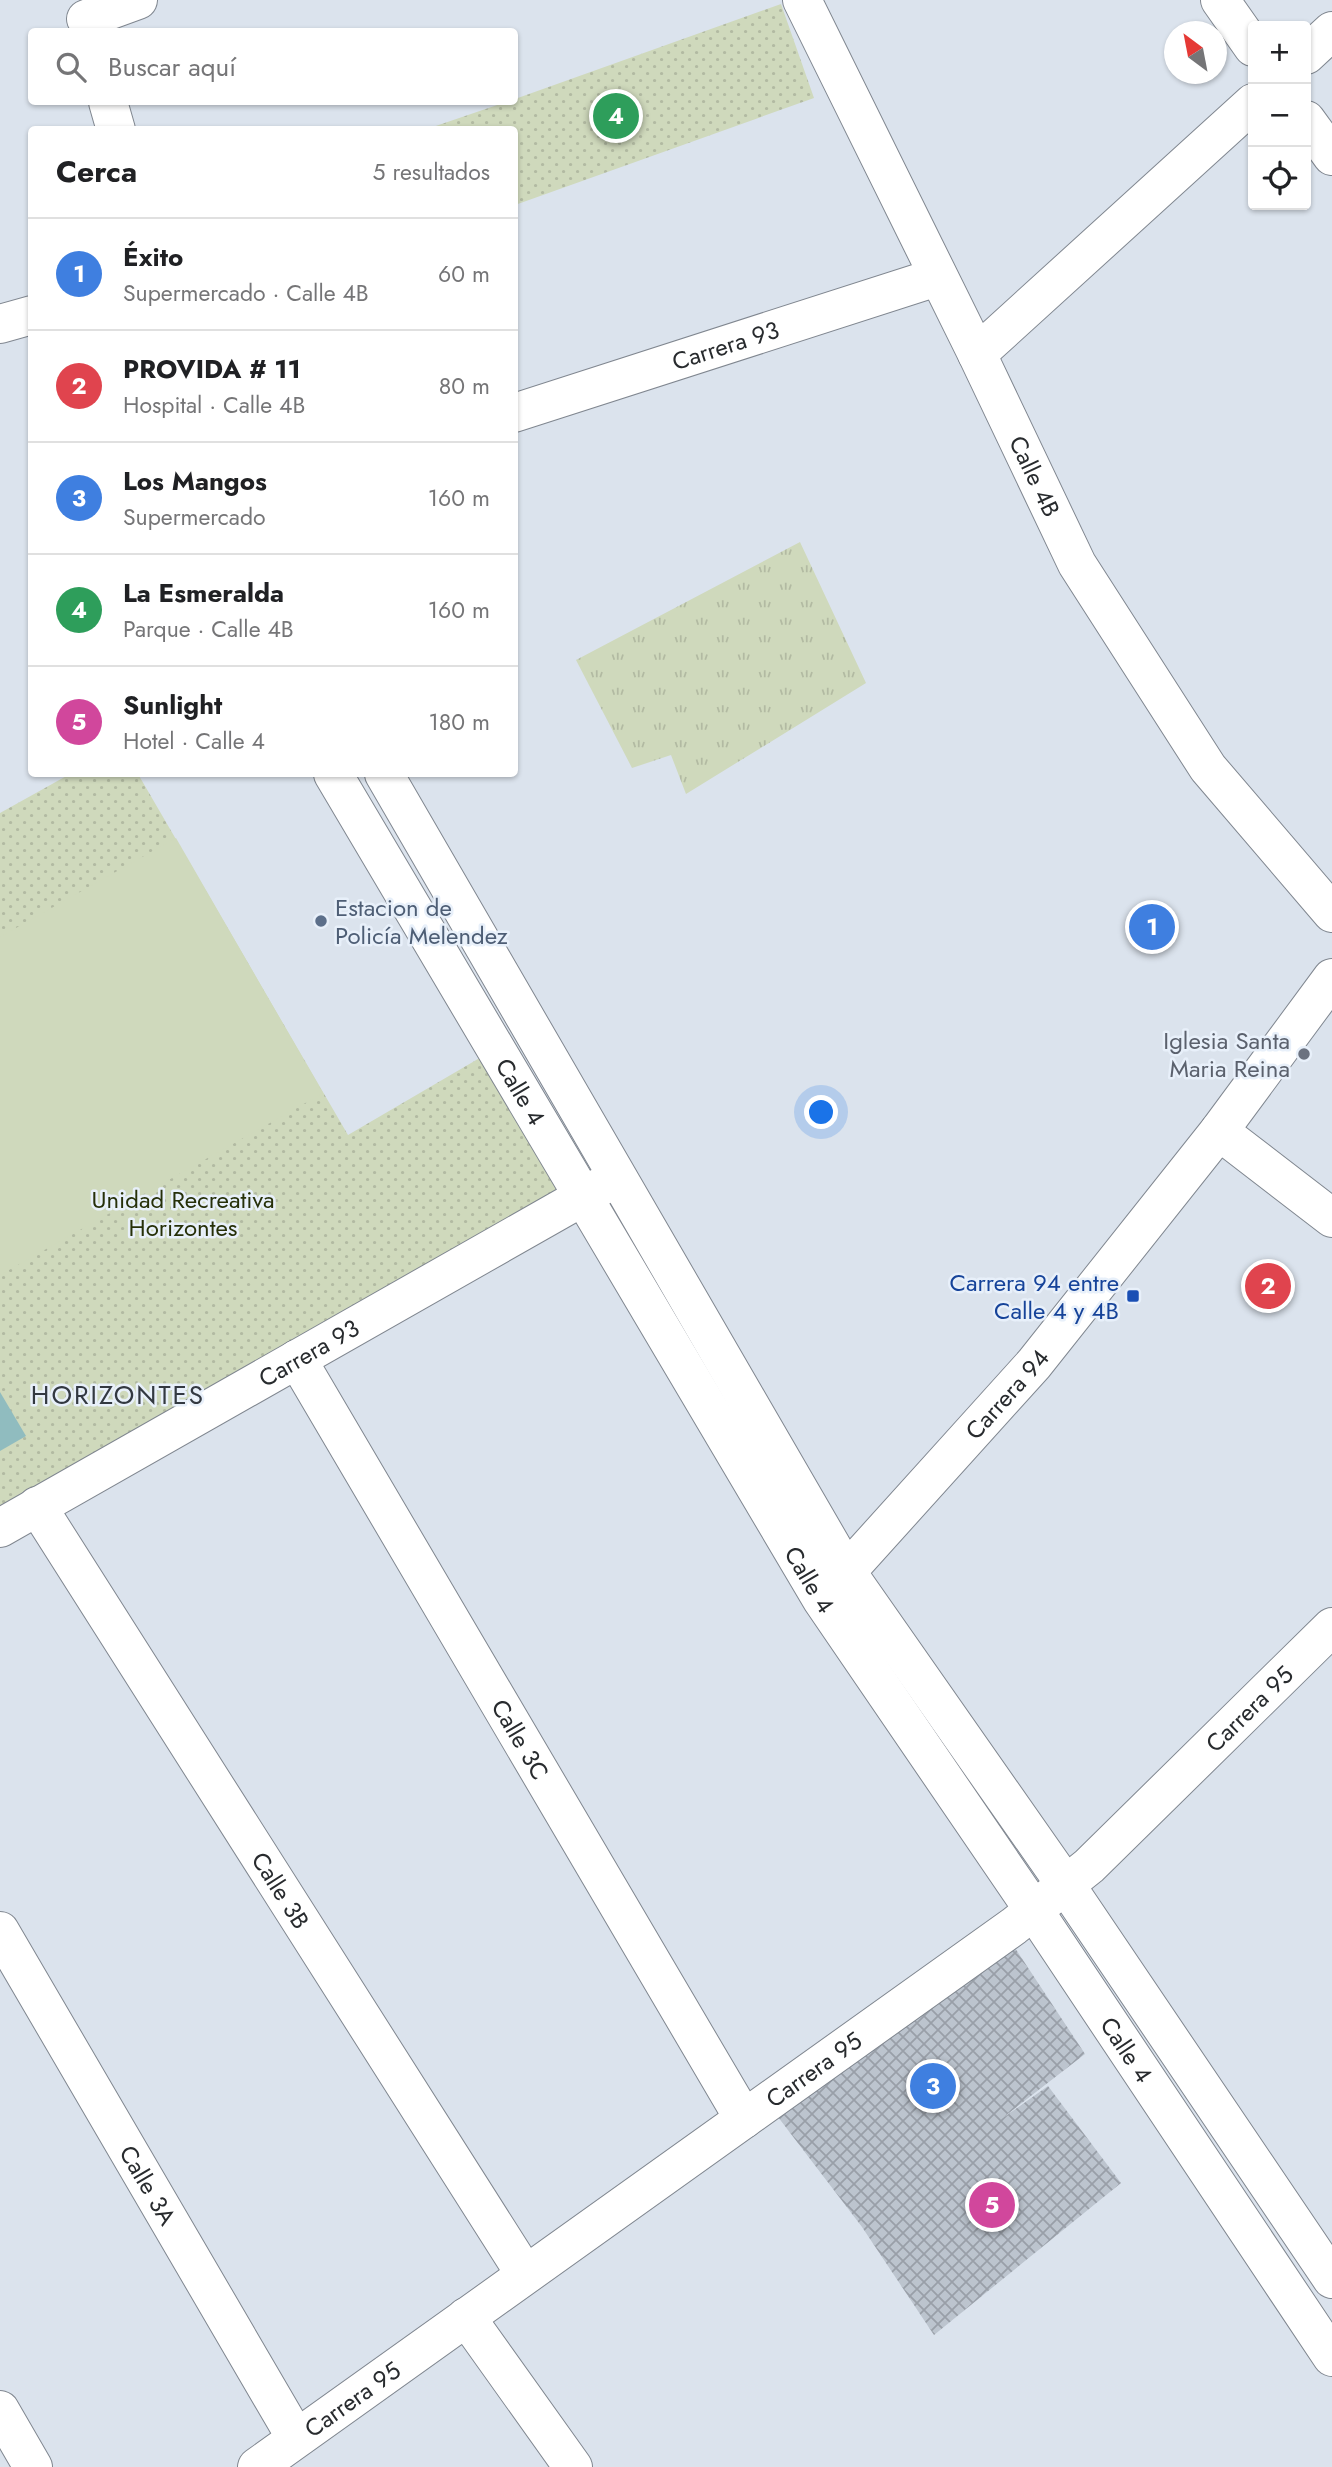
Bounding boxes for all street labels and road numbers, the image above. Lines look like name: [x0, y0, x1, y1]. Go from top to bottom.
street label: Carrera 93: [667, 311, 783, 379]
street label: Calle 4B: [1001, 430, 1069, 522]
street label: Calle 4: [487, 1051, 555, 1132]
street label: Carrera 93: [252, 1310, 365, 1395]
street label: Carrera 94: [957, 1341, 1057, 1447]
street label: Calle 4: [776, 1539, 843, 1620]
street label: Carrera 95: [1197, 1657, 1301, 1760]
street label: Calle 3C: [483, 1692, 558, 1786]
street label: Calle 3B: [243, 1845, 319, 1935]
street label: Calle 4: [1092, 2010, 1162, 2089]
street label: Carrera 95: [758, 2023, 869, 2116]
street label: Calle 3A: [111, 2138, 185, 2232]
street label: Carrera 95: [297, 2353, 407, 2445]

